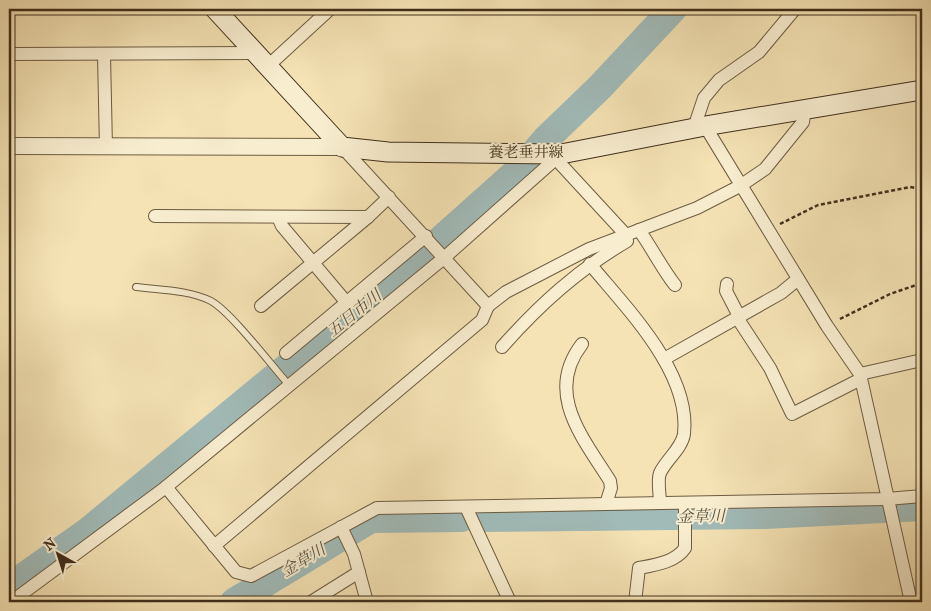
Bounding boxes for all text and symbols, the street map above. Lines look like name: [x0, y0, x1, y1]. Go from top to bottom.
street label: 養老垂井線: [488, 143, 564, 161]
water label: 五日市川: [323, 284, 386, 341]
water label: 金草川: [677, 506, 727, 526]
north arrow: [32, 528, 82, 578]
text: N: [41, 534, 60, 554]
water label: 金草川: [278, 538, 330, 581]

